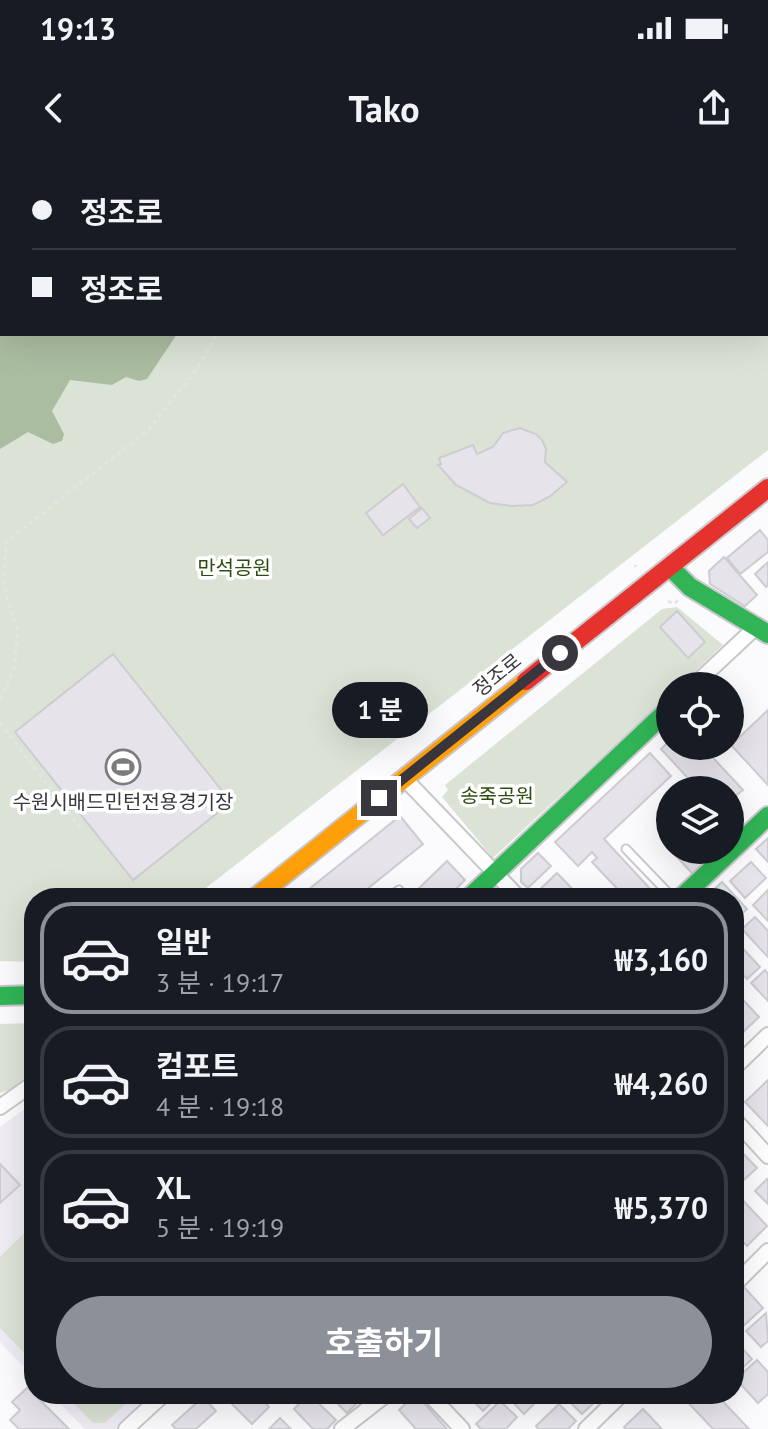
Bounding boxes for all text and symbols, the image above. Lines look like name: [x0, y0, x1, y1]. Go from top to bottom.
text: 19:13: [40, 9, 116, 48]
text: Tako: [348, 85, 420, 132]
icon: back: [32, 86, 76, 130]
icon: share: [692, 86, 736, 130]
text: 정조로: [80, 192, 163, 231]
text: 정조로: [80, 269, 163, 308]
park label: 만석공원: [197, 555, 271, 581]
route start: [542, 635, 578, 671]
street label: 정조로: [467, 648, 527, 702]
map controls: [656, 672, 744, 864]
button: locate: [656, 672, 744, 760]
callout: 1 분: [331, 682, 427, 738]
text: 1 분: [357, 693, 403, 726]
sports icon: 수원시배드민턴전용경기장: [104, 748, 142, 786]
button: layers: [656, 776, 744, 864]
route end: [361, 780, 397, 816]
park label: 송죽공원: [460, 783, 534, 809]
place label: 수원시배드민턴전용경기장: [13, 789, 233, 815]
icon: car: [60, 922, 132, 994]
text: 일반: [156, 922, 211, 961]
text: ₩3,160: [615, 940, 708, 979]
text: 3 분 · 19:17: [156, 966, 284, 999]
icon: car: [60, 1046, 132, 1118]
text: 컴포트: [156, 1046, 239, 1085]
text: ₩4,260: [615, 1064, 708, 1103]
text: 4 분 · 19:18: [156, 1090, 284, 1123]
text: XL: [156, 1168, 190, 1207]
icon: car: [60, 1170, 132, 1242]
text: ₩5,370: [615, 1188, 708, 1227]
text: 5 분 · 19:19: [156, 1211, 284, 1244]
button: 호출하기: [56, 1296, 712, 1388]

